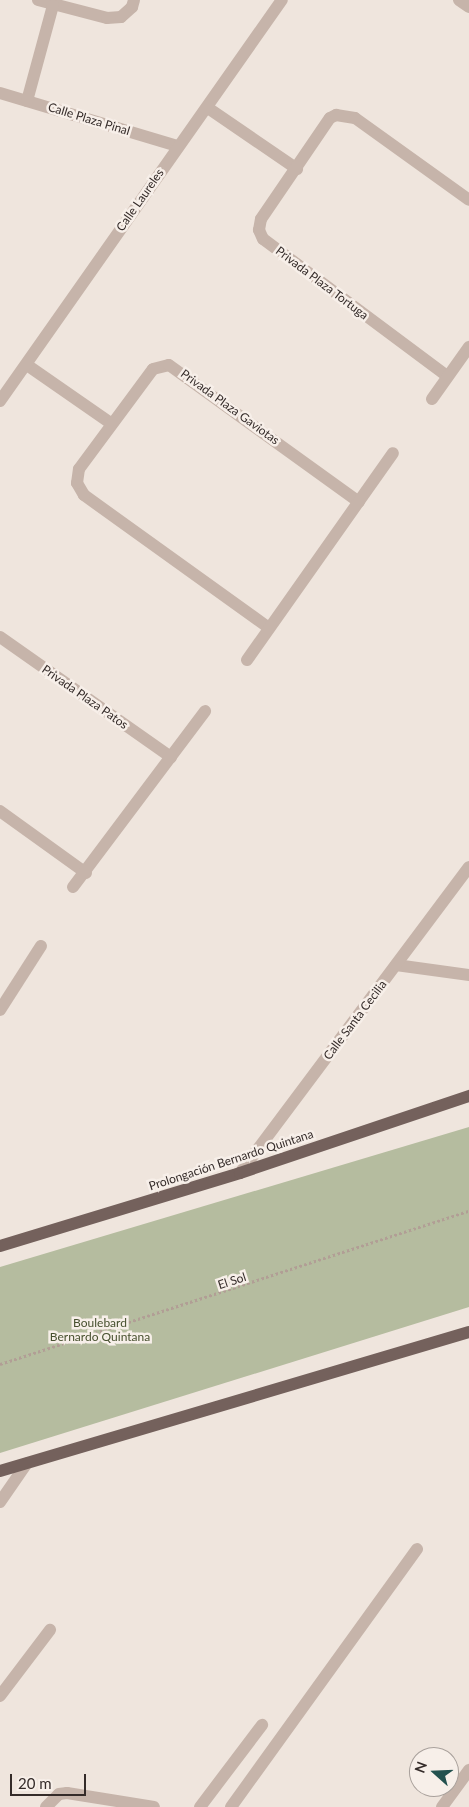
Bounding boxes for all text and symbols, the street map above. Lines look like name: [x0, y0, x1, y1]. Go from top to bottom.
street label: Calle Plaza Pinal: [46, 100, 132, 138]
street label: Calle Laureles: [113, 166, 167, 234]
street label: Privada Plaza Tortuga: [273, 243, 371, 323]
street label: Privada Plaza Gaviotas: [178, 366, 282, 448]
street label: Privada Plaza Patos: [39, 662, 131, 732]
street label: Calle Santa Cecilia: [320, 977, 390, 1063]
street label: Prolongación Bernardo Quintana: [147, 1127, 315, 1193]
street label: El Sol: [216, 1270, 248, 1292]
park label: Boulebard Bernardo Quintana: [50, 1316, 150, 1344]
north arrow: [409, 1747, 459, 1797]
text: N: [411, 1759, 430, 1775]
scale bar: [12, 1764, 89, 1796]
text: 20 m: [18, 1774, 52, 1792]

